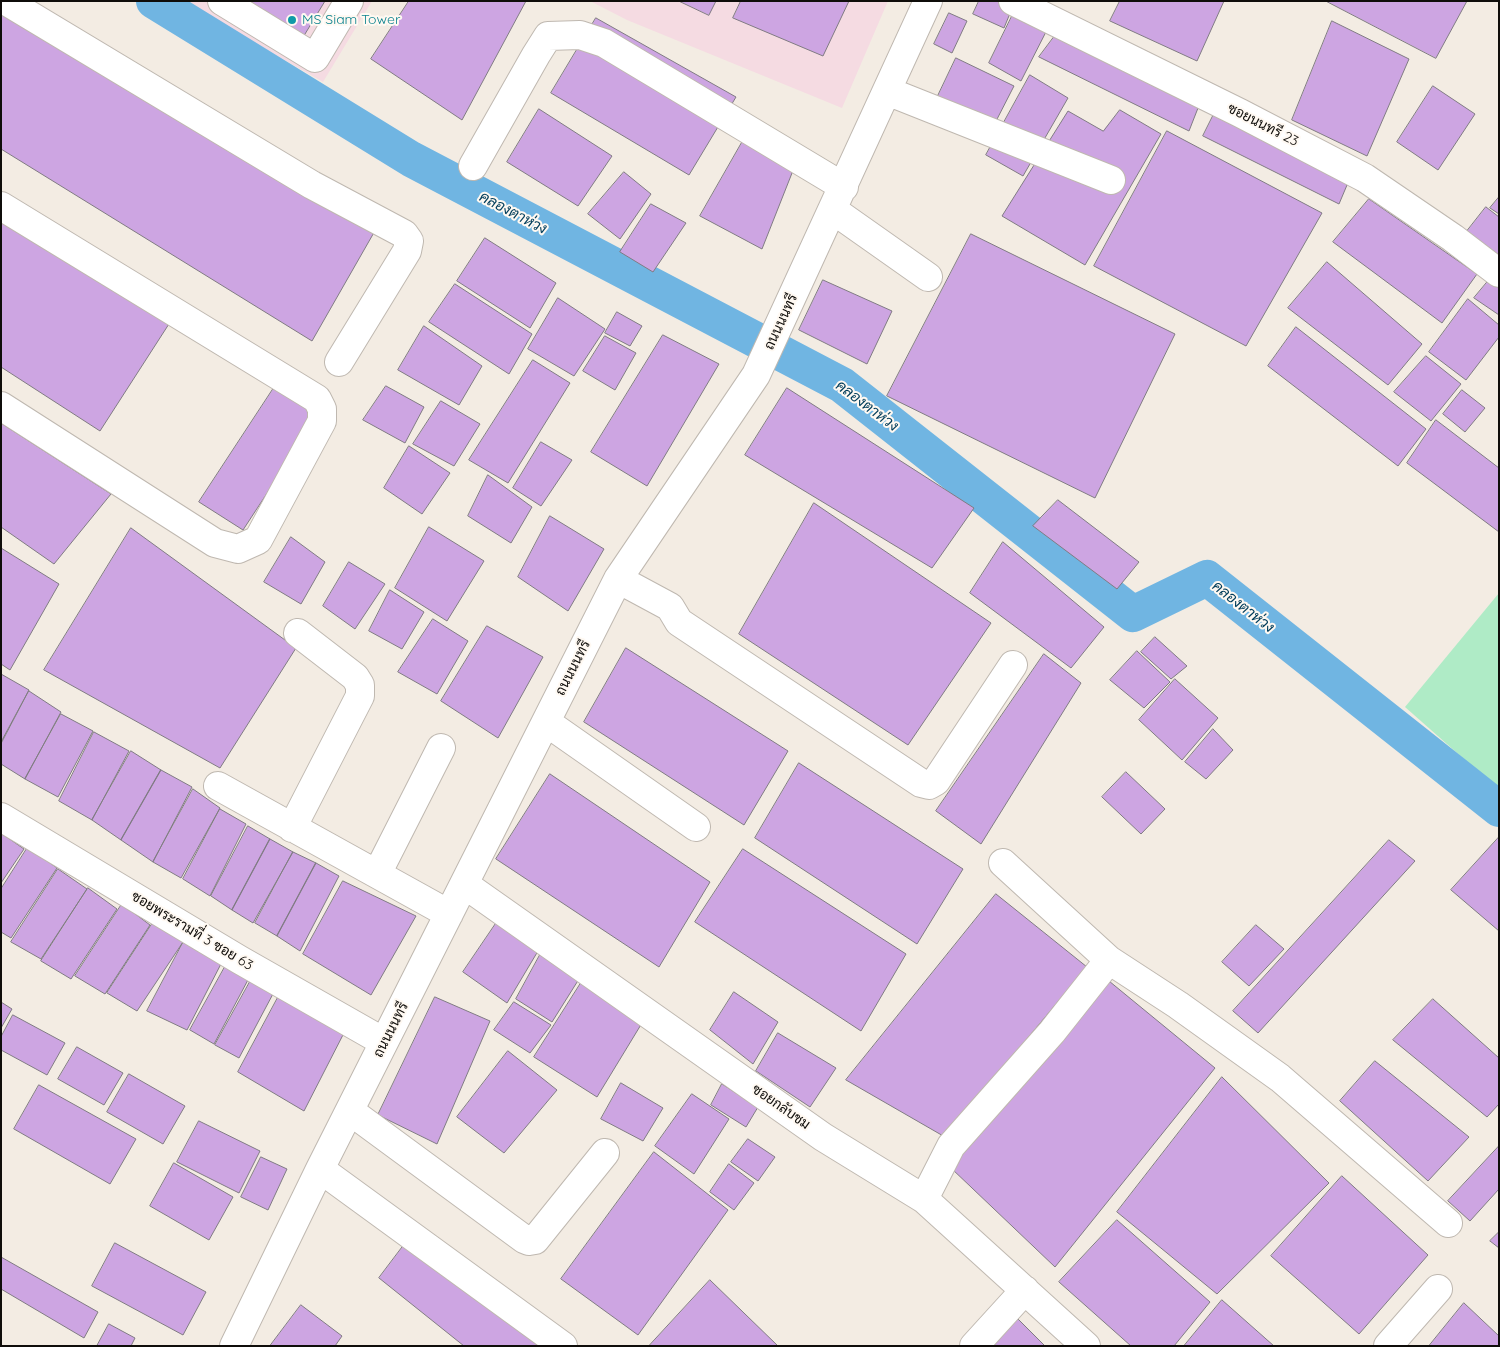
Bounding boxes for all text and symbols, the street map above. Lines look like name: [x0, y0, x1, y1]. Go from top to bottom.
place label: MS Siam Tower: [302, 12, 400, 28]
marker: MS Siam Tower: [286, 14, 298, 26]
street label: ซอยนนทรี 23: [1225, 100, 1301, 150]
water label: คลองตาห่วง: [476, 188, 550, 238]
street label: ถนนนนทรี: [761, 291, 801, 353]
water label: คลองตาห่วง: [832, 377, 902, 435]
water label: คลองตาห่วง: [1208, 577, 1278, 637]
street label: ถนนนนทรี: [552, 638, 594, 698]
street label: ซอยพระรามที่ 3 ซอย 63: [128, 888, 256, 974]
street label: ถนนนนทรี: [370, 1000, 412, 1060]
street label: ซอยกลับชม: [749, 1081, 813, 1133]

